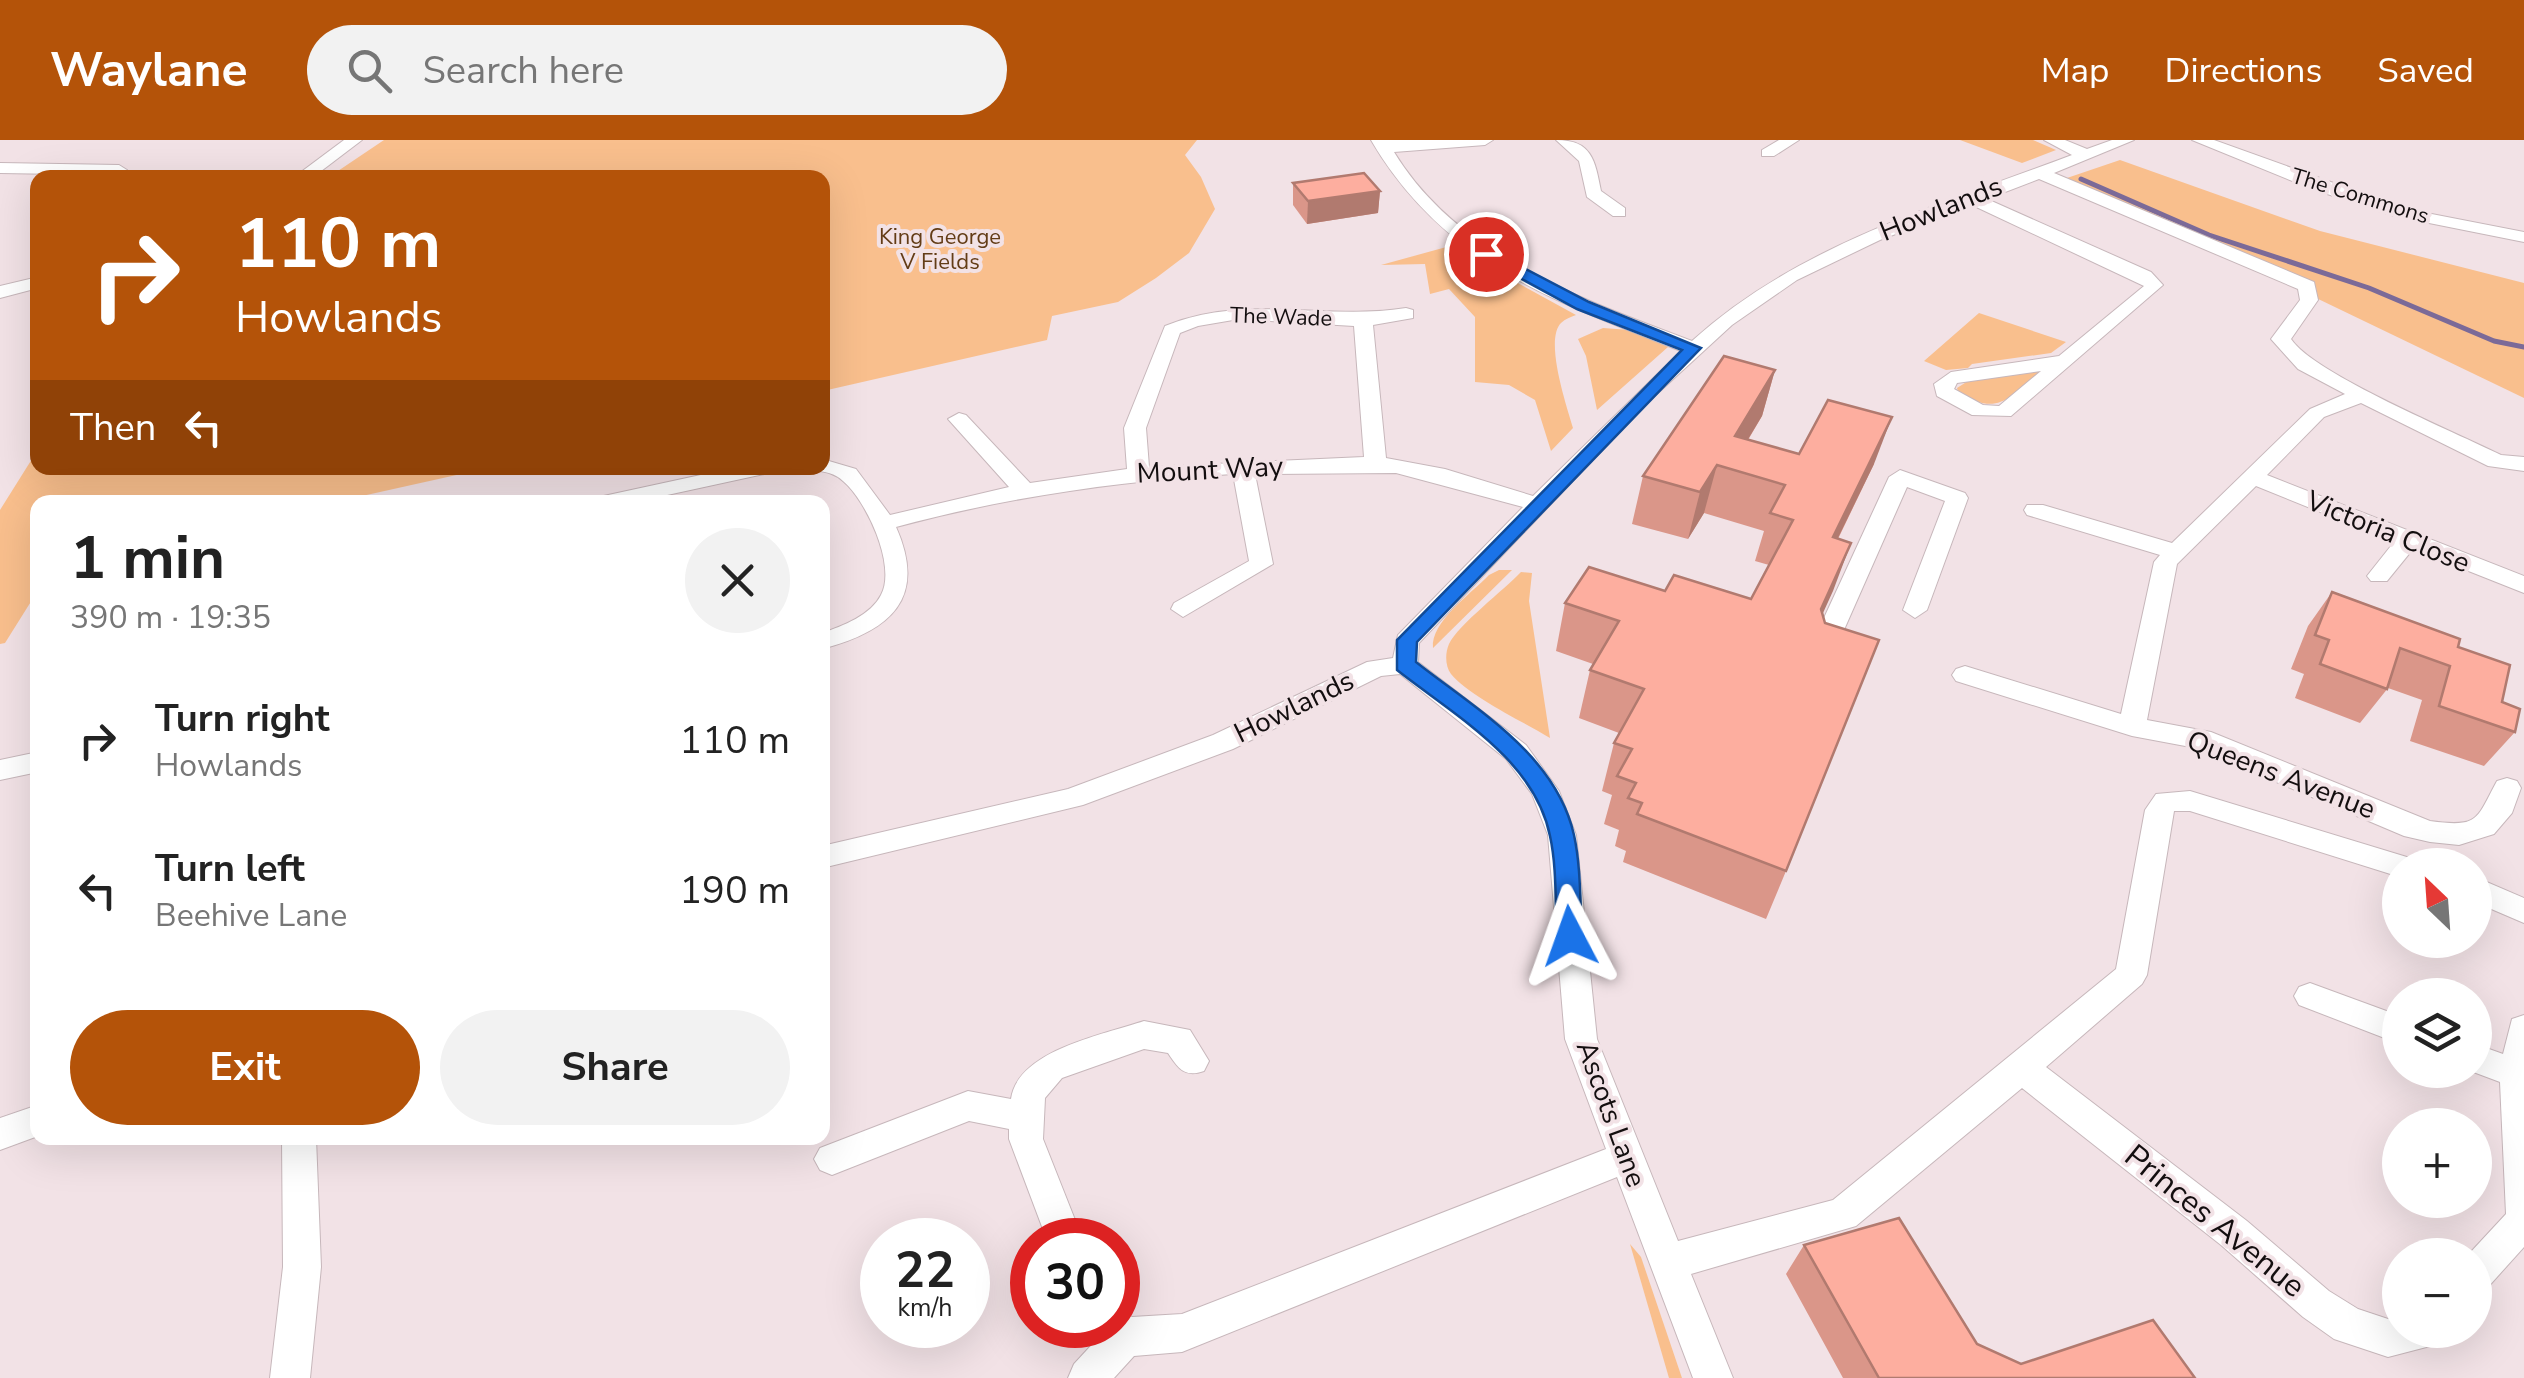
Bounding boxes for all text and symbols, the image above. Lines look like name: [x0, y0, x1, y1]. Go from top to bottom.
search box: [307, 25, 1007, 115]
text: Waylane: [50, 37, 247, 103]
icon: search: [342, 43, 397, 98]
text: Search here: [422, 45, 624, 96]
text: Map: [2041, 47, 2110, 94]
text: Directions: [2165, 47, 2322, 94]
text: Saved: [2377, 47, 2474, 94]
street label: The Commons: [2288, 161, 2432, 231]
street label: Howlands: [1874, 167, 2008, 251]
text: 110 m: [235, 196, 441, 292]
icon: right: [70, 210, 200, 340]
pin: [1444, 212, 1529, 297]
park label: King George V Fields: [879, 222, 1001, 277]
icon: arrive: [1459, 227, 1514, 282]
text: Howlands: [235, 287, 442, 348]
street label: The Wade: [1229, 300, 1333, 334]
icon: left: [176, 400, 231, 455]
text: Then: [70, 402, 156, 453]
street label: Mount Way: [1136, 447, 1285, 493]
street label: Victoria Close: [2300, 482, 2476, 582]
text: 1 min: [70, 517, 225, 599]
button: close: [685, 528, 790, 633]
text: 390 m · 19:35: [70, 596, 271, 639]
street label: Howlands: [1228, 662, 1360, 752]
text: Turn right: [155, 693, 330, 744]
icon: right: [70, 713, 125, 768]
text: 110 m: [679, 715, 790, 766]
street label: Queens Avenue: [2181, 722, 2381, 828]
text: Howlands: [155, 744, 302, 787]
text: Turn left: [155, 843, 305, 894]
north arrow: [2382, 848, 2492, 958]
map controls: [2382, 848, 2492, 1348]
icon: left: [70, 863, 125, 918]
text: 190 m: [679, 865, 790, 916]
position arrow: [1518, 884, 1622, 988]
text: Beehive Lane: [155, 894, 347, 937]
button: layers: [2382, 978, 2492, 1088]
button: Exit: [70, 1010, 420, 1125]
button: Share: [440, 1010, 790, 1125]
street label: Ascots Lane: [1567, 1036, 1655, 1192]
button: +: [2382, 1108, 2492, 1218]
street label: Princes Avenue: [2116, 1135, 2314, 1307]
speed limit sign: 30: [1010, 1218, 1140, 1348]
text: 22: [895, 1236, 955, 1305]
button: −: [2382, 1238, 2492, 1348]
text: km/h: [897, 1291, 953, 1325]

